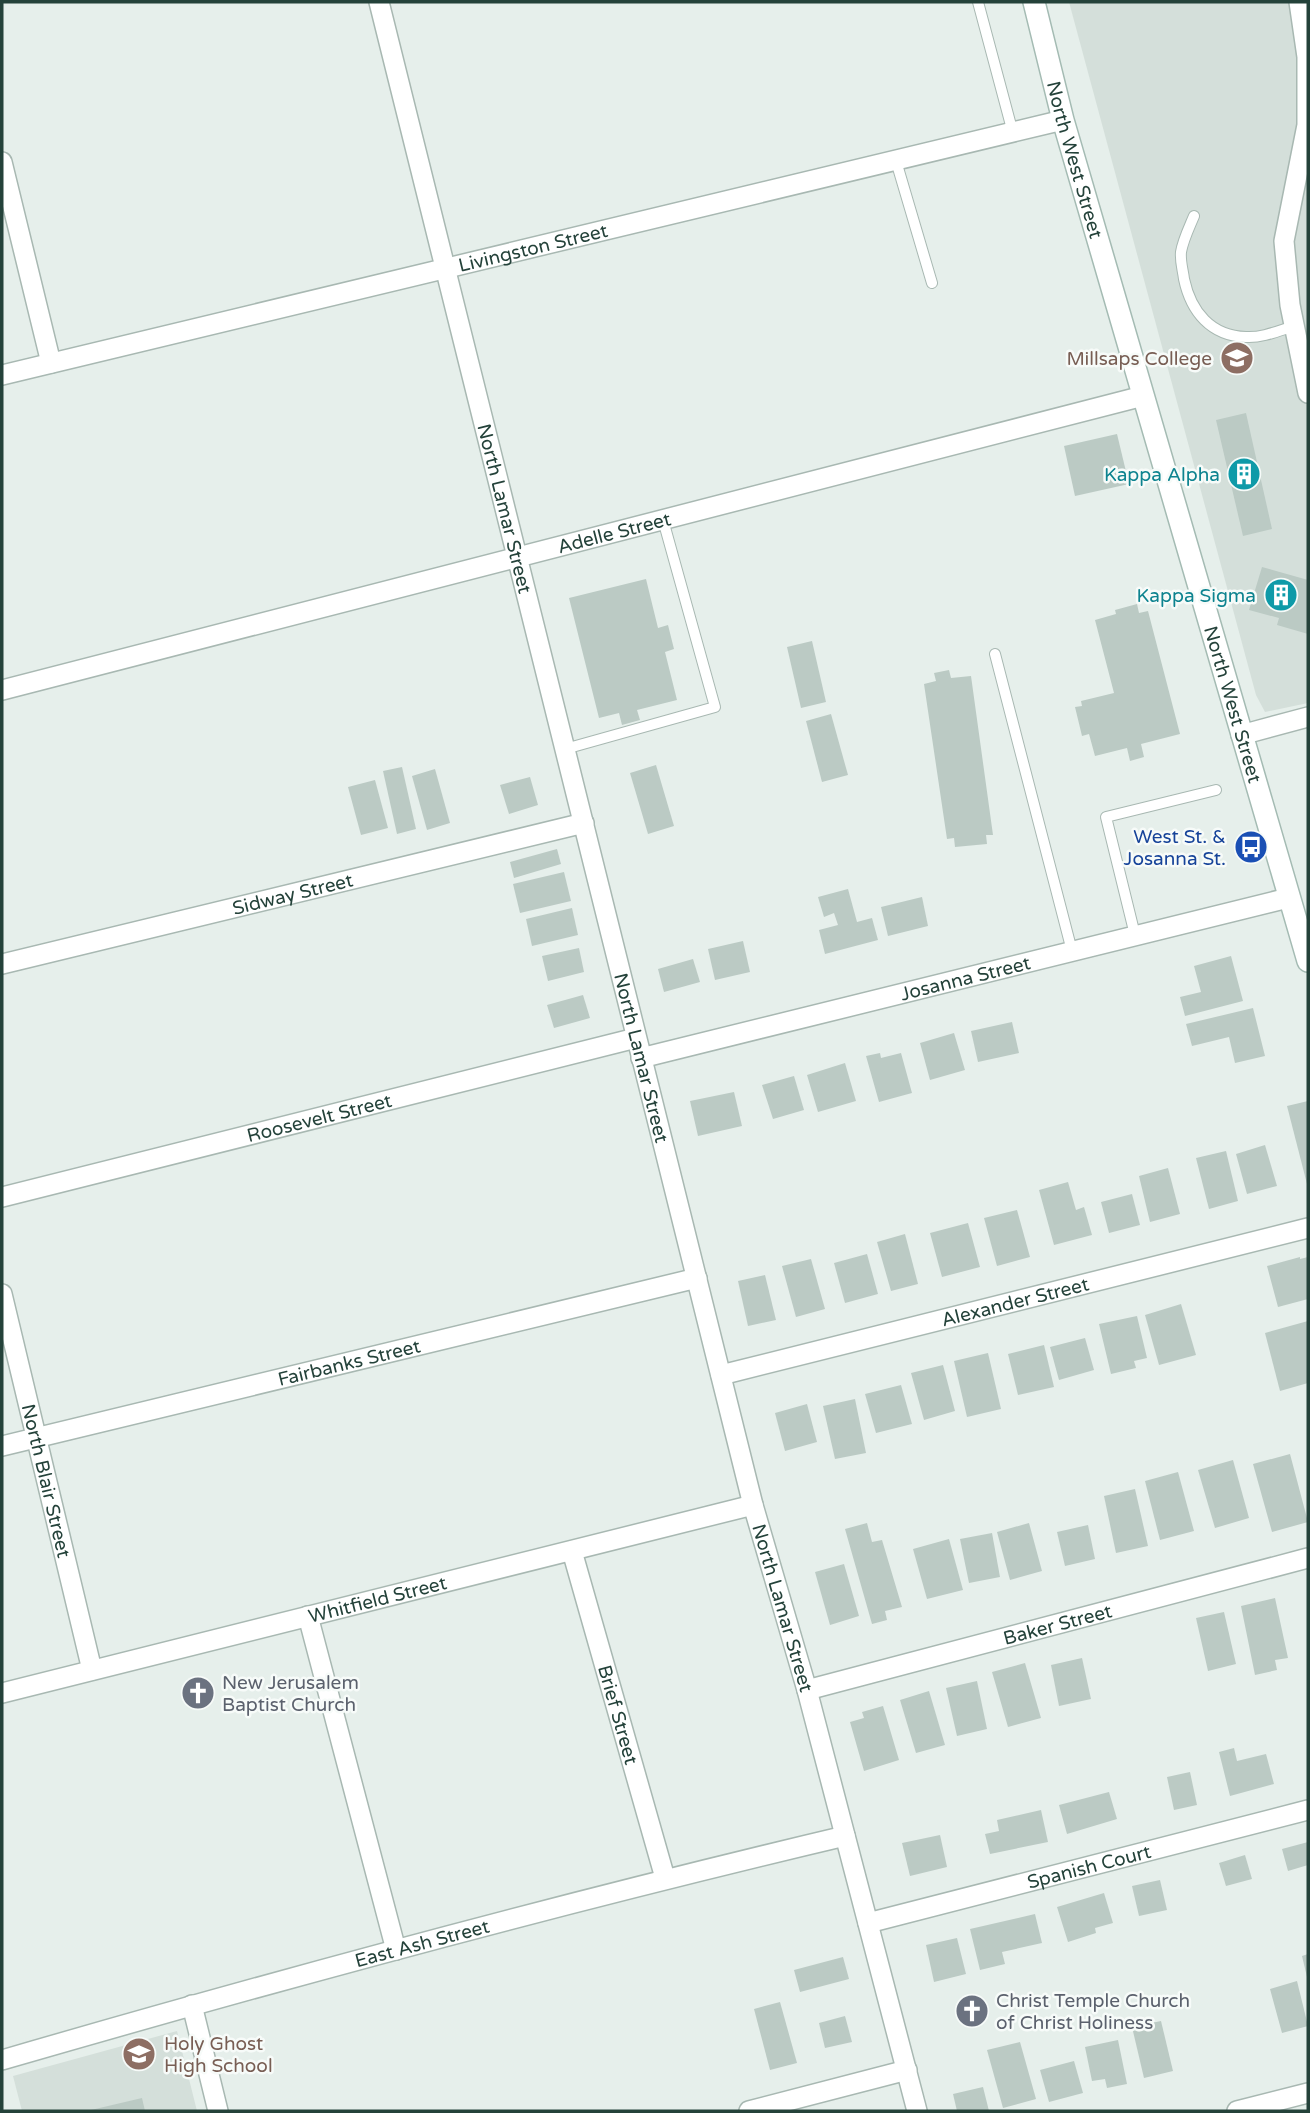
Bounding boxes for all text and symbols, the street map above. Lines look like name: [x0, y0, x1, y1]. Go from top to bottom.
street label: North West Street: [1042, 79, 1107, 241]
street label: Livingston Street: [456, 220, 610, 277]
school or university icon: Millsaps College: [1218, 339, 1256, 377]
place label: Millsaps College: [1066, 348, 1212, 370]
street label: North Lamar Street: [472, 422, 536, 596]
building icon: Kappa Alpha: [1225, 455, 1263, 493]
place label: Kappa Alpha: [1104, 464, 1220, 486]
street label: Adelle Street: [555, 508, 673, 558]
building icon: Kappa Sigma: [1262, 576, 1300, 614]
place label: Kappa Sigma: [1137, 585, 1256, 607]
street label: North West Street: [1199, 623, 1266, 786]
place label: West St. & Josanna St.: [1124, 826, 1226, 870]
bus stop icon: West St. & Josanna St.: [1232, 828, 1270, 866]
street label: Sidway Street: [230, 869, 355, 920]
street label: Josanna Street: [898, 952, 1033, 1005]
street label: North Lamar Street: [609, 971, 672, 1145]
street label: Roosevelt Street: [245, 1090, 394, 1147]
street label: Alexander Street: [939, 1273, 1091, 1331]
street label: Fairbanks Street: [276, 1335, 423, 1391]
street label: North Blair Street: [17, 1402, 75, 1560]
street label: North Lamar Street: [747, 1522, 817, 1695]
street label: Whitfield Street: [306, 1572, 449, 1628]
street label: Baker Street: [1001, 1600, 1114, 1650]
street label: Brief Street: [593, 1663, 642, 1767]
place label: New Jerusalem Baptist Church: [222, 1672, 359, 1716]
church icon: New Jerusalem Baptist Church: [179, 1674, 217, 1712]
street label: Spanish Court: [1025, 1841, 1153, 1894]
street label: East Ash Street: [353, 1915, 492, 1972]
place label: Christ Temple Church of Christ Holiness: [996, 1990, 1190, 2034]
church icon: Christ Temple Church of Christ Holiness: [953, 1992, 991, 2030]
place label: Holy Ghost High School: [164, 2033, 273, 2077]
school or university icon: Holy Ghost High School: [120, 2035, 158, 2073]

